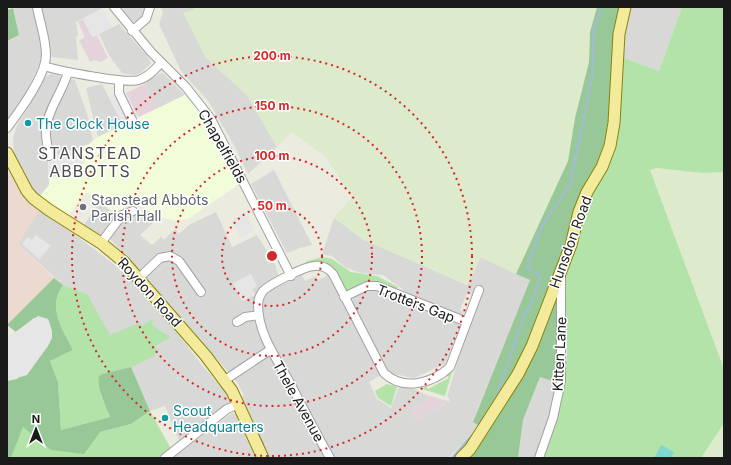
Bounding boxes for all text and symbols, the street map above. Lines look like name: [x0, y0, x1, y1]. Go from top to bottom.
text: 200 m: [253, 48, 291, 63]
text: 150 m: [255, 98, 289, 113]
street label: Chapelfields: [195, 106, 251, 186]
place label: The Clock House: [36, 115, 150, 132]
marker: The Clock House: [23, 118, 33, 128]
district label: STANSTEAD ABBOTTS: [38, 143, 142, 181]
text: 100 m: [254, 148, 290, 163]
place label: Stanstead Abbots Parish Hall: [91, 191, 208, 224]
street label: Hunsdon Road: [545, 193, 595, 291]
text: 50 m: [257, 198, 287, 213]
marker: Stanstead Abbots Parish Hall: [78, 202, 88, 212]
centre of rings: [265, 249, 279, 263]
street label: Roydon Road: [114, 254, 186, 330]
street label: Trotters Gap: [375, 280, 457, 326]
street label: Kitten Lane: [549, 316, 569, 392]
street label: Thele Avenue: [270, 357, 328, 445]
place label: Scout Headquarters: [173, 402, 264, 435]
north arrow: [16, 409, 56, 449]
text: N: [32, 412, 40, 426]
marker: Scout Headquarters: [160, 413, 170, 423]

